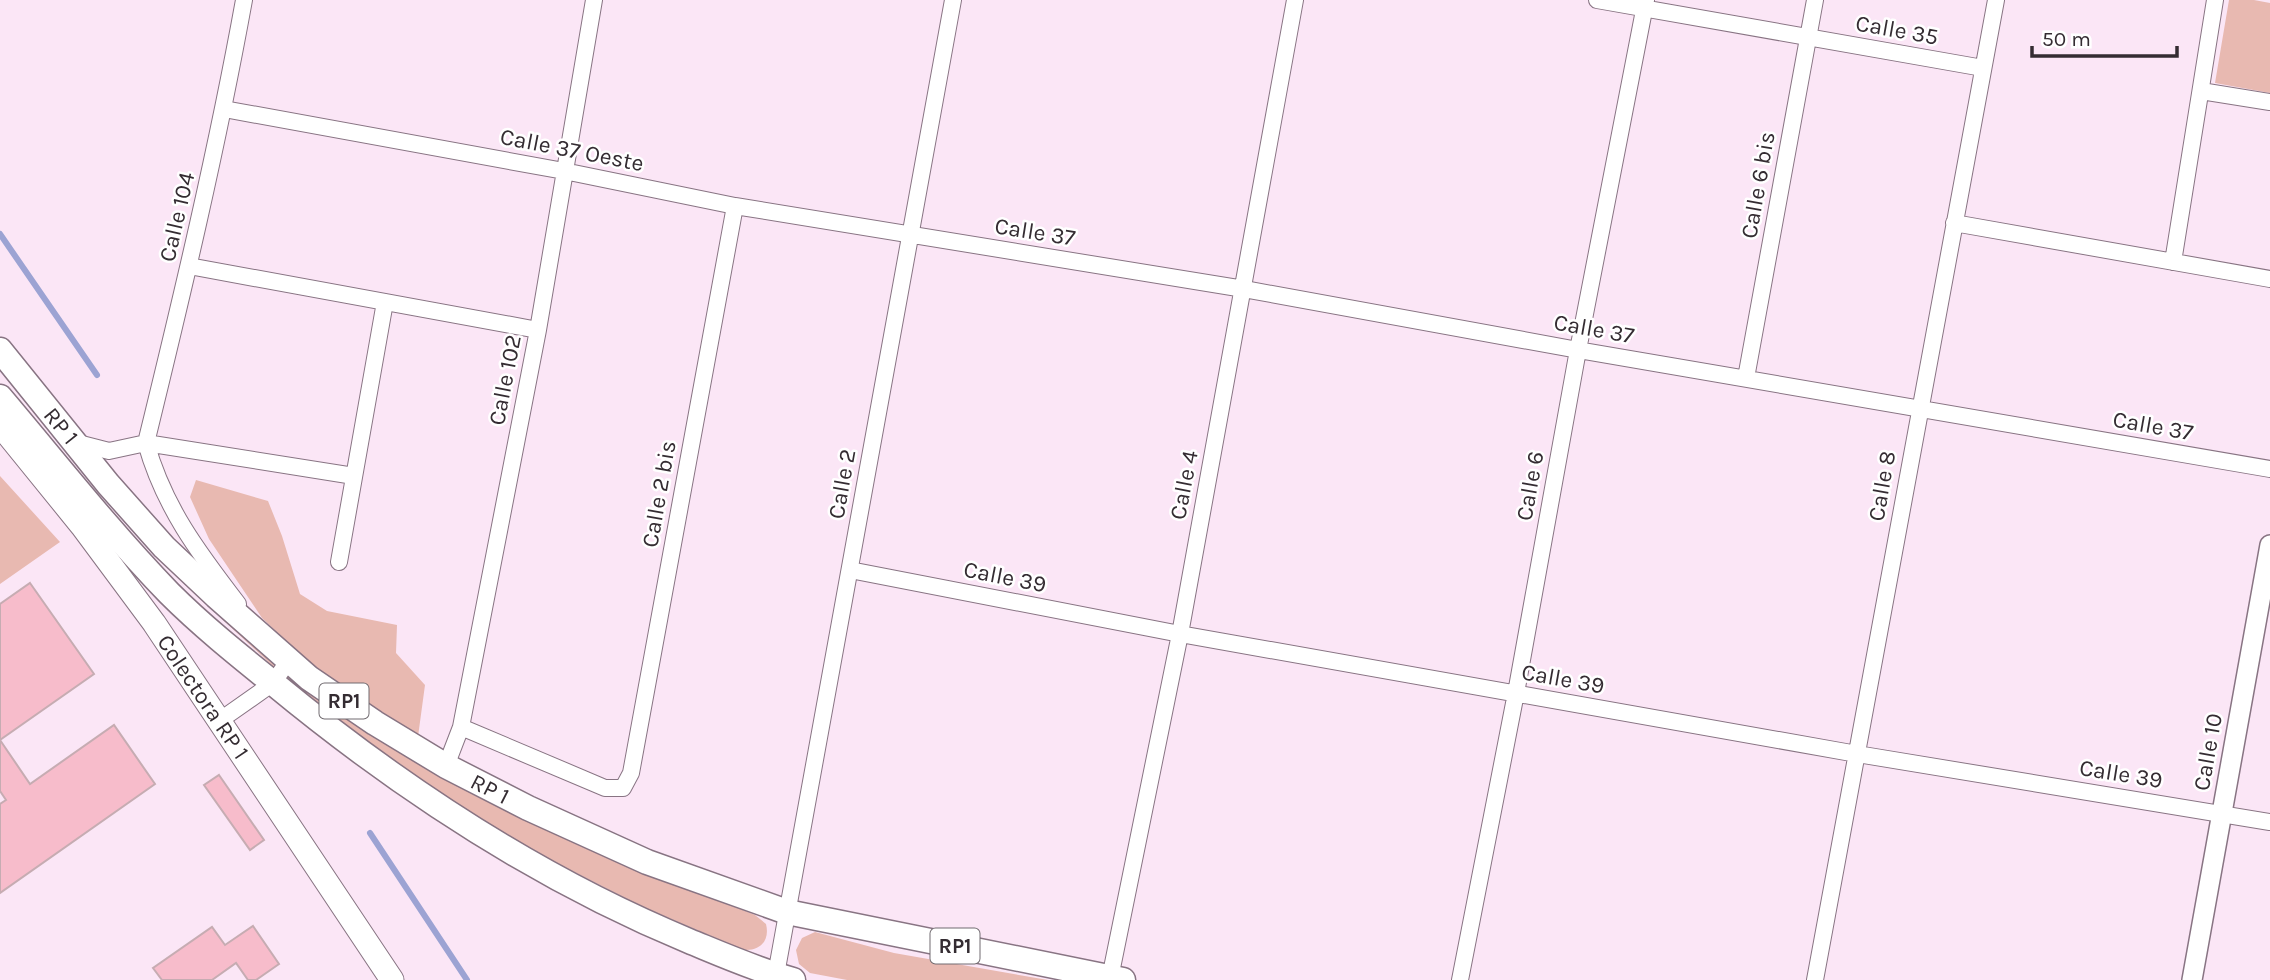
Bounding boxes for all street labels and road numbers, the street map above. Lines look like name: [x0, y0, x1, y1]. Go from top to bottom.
street label: Calle 35: [1854, 9, 1940, 51]
street label: Calle 37 Oeste: [498, 123, 646, 177]
street label: Calle 6 bis: [1735, 129, 1781, 241]
street label: Calle 104: [154, 169, 200, 264]
street label: Calle 37: [993, 212, 1077, 252]
street label: Calle 37: [1552, 309, 1637, 349]
street label: Calle 102: [483, 333, 527, 427]
street label: RP 1: [38, 402, 84, 450]
street label: Calle 37: [2111, 406, 2196, 446]
street label: Calle 2 bis: [636, 438, 682, 550]
street label: Calle 2: [823, 447, 861, 521]
street label: Calle 4: [1164, 448, 1204, 522]
street label: Calle 6: [1511, 449, 1549, 523]
street label: Calle 8: [1863, 449, 1901, 523]
street label: Calle 39: [961, 556, 1049, 598]
street label: Colectora RP 1: [151, 630, 255, 764]
street label: Calle 39: [1519, 658, 1607, 700]
road number: RP1: [320, 684, 368, 718]
street label: Calle 10: [2188, 711, 2228, 793]
street label: Calle 39: [2077, 754, 2165, 794]
street label: RP 1: [466, 768, 514, 810]
road number: RP1: [930, 928, 979, 964]

